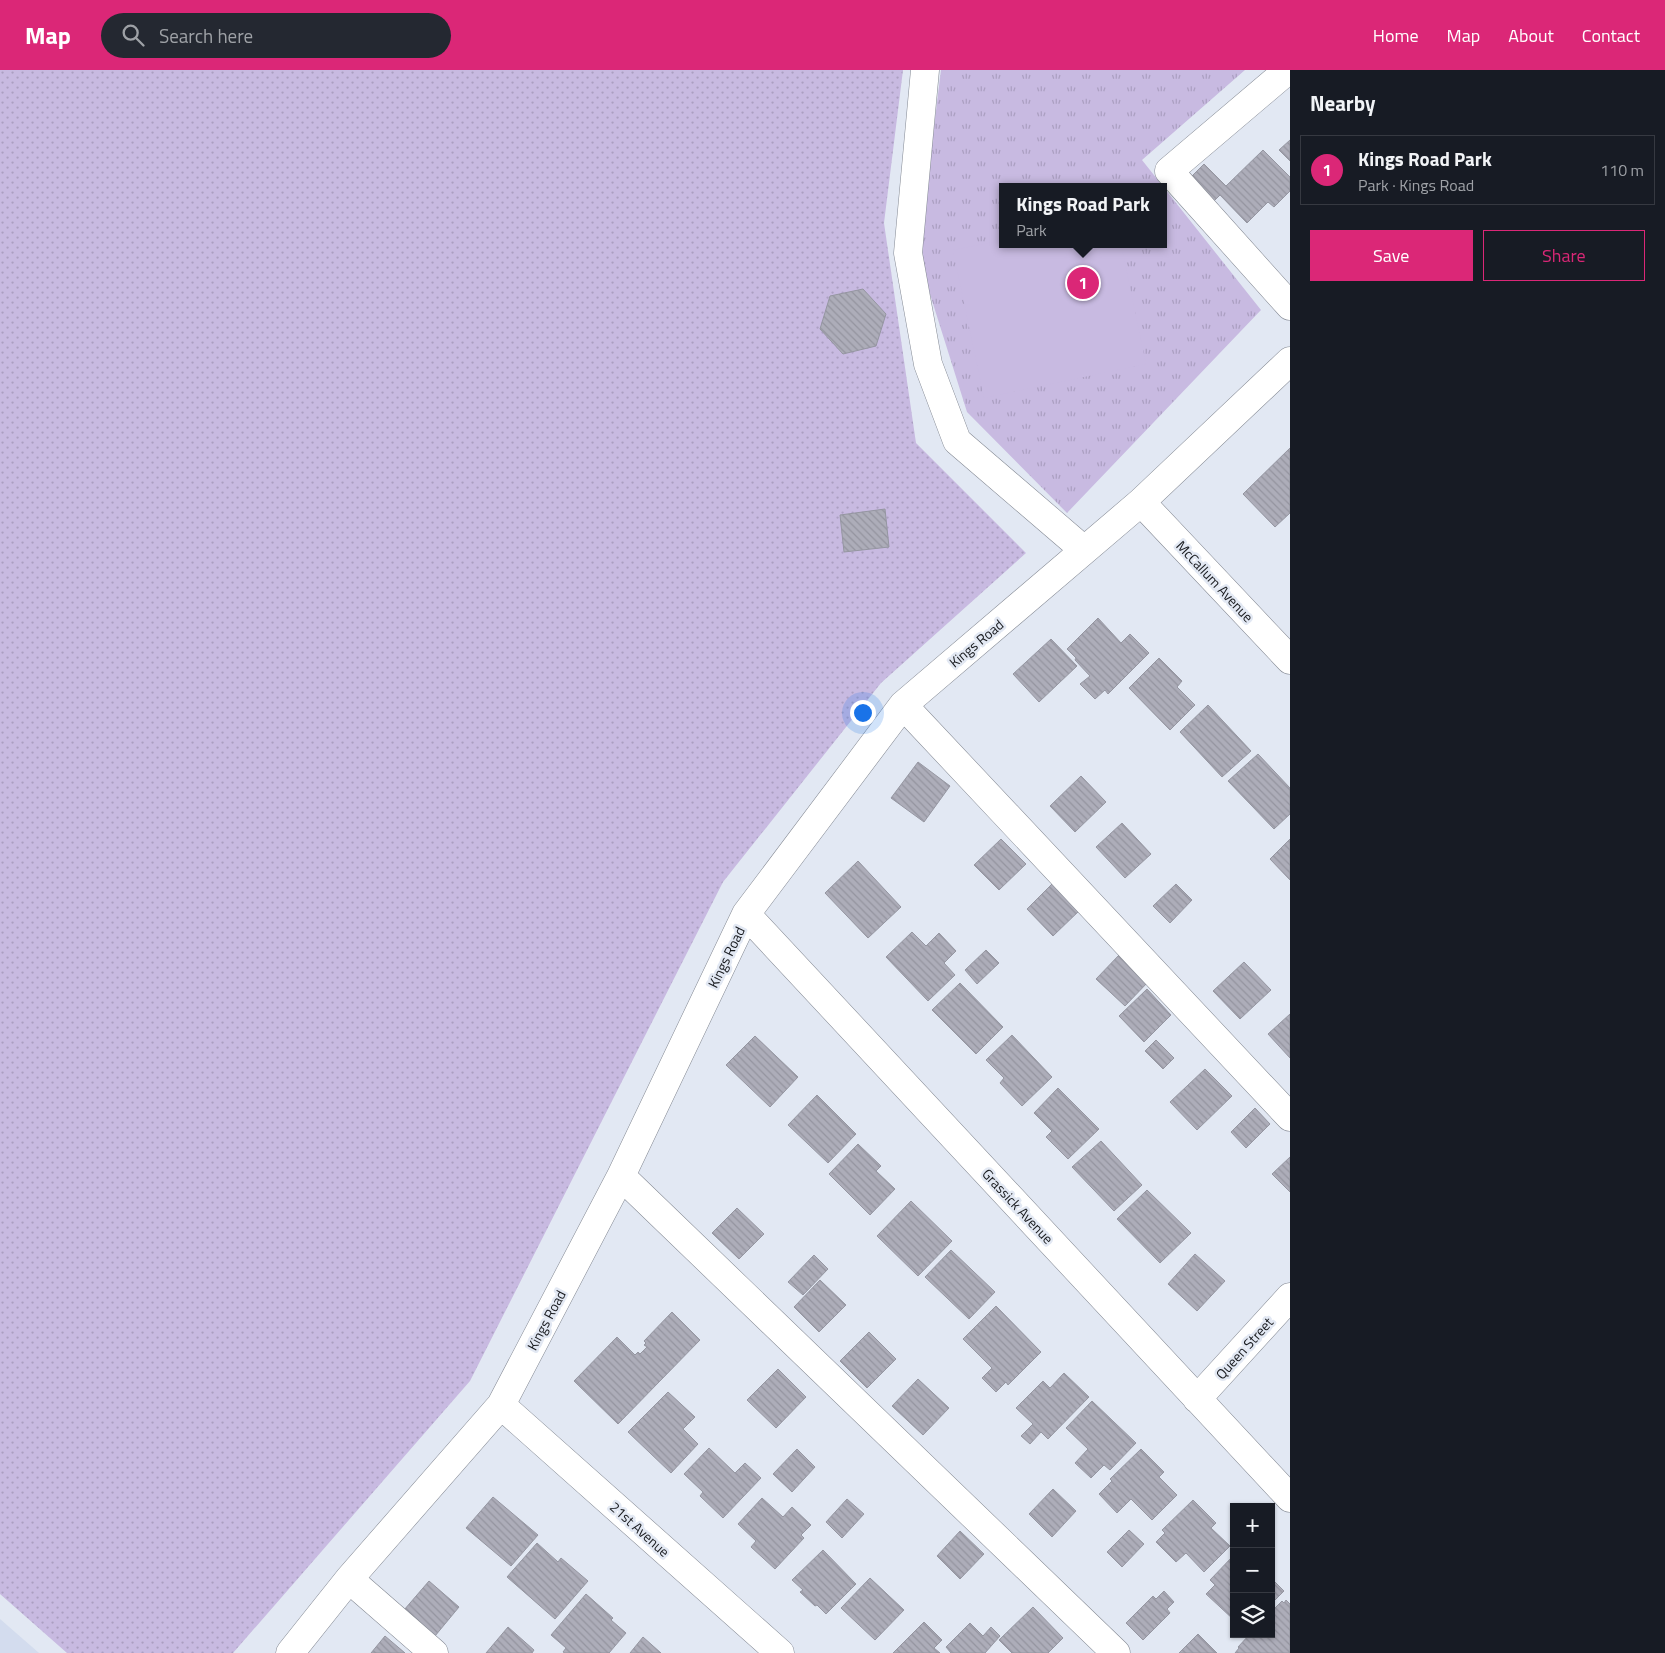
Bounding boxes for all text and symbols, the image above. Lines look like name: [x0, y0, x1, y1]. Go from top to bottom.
search box: [101, 13, 451, 58]
text: Map: [25, 17, 71, 53]
icon: search: [119, 21, 147, 49]
text: Search here: [159, 21, 253, 50]
text: Home: [1373, 22, 1419, 49]
text: Map: [1447, 22, 1480, 49]
text: About: [1508, 22, 1554, 49]
text: Contact: [1582, 22, 1640, 49]
text: Nearby: [1310, 87, 1375, 119]
text: Kings Road Park: [1358, 144, 1492, 173]
text: 1: [1323, 158, 1331, 182]
text: 110 m: [1600, 158, 1644, 182]
text: Park · Kings Road: [1358, 173, 1474, 197]
popup: [999, 183, 1167, 248]
text: Kings Road Park: [1016, 189, 1150, 218]
text: Park: [1016, 218, 1047, 242]
button: Save: [1310, 230, 1473, 281]
button: Share: [1483, 230, 1645, 281]
pin: 1: [1067, 264, 1099, 302]
street label: McCallum Avenue: [1172, 535, 1258, 627]
street label: Kings Road: [944, 614, 1008, 672]
your location: [850, 700, 876, 726]
street label: Kings Road: [702, 923, 750, 991]
street label: Grassick Avenue: [977, 1164, 1059, 1248]
street label: Kings Road: [521, 1286, 571, 1354]
street label: Queen Street: [1210, 1312, 1278, 1384]
street label: 21st Avenue: [605, 1496, 675, 1562]
map controls: [1230, 1503, 1275, 1638]
button: +: [1230, 1503, 1275, 1548]
button: −: [1230, 1548, 1275, 1593]
button: layers: [1230, 1593, 1275, 1638]

